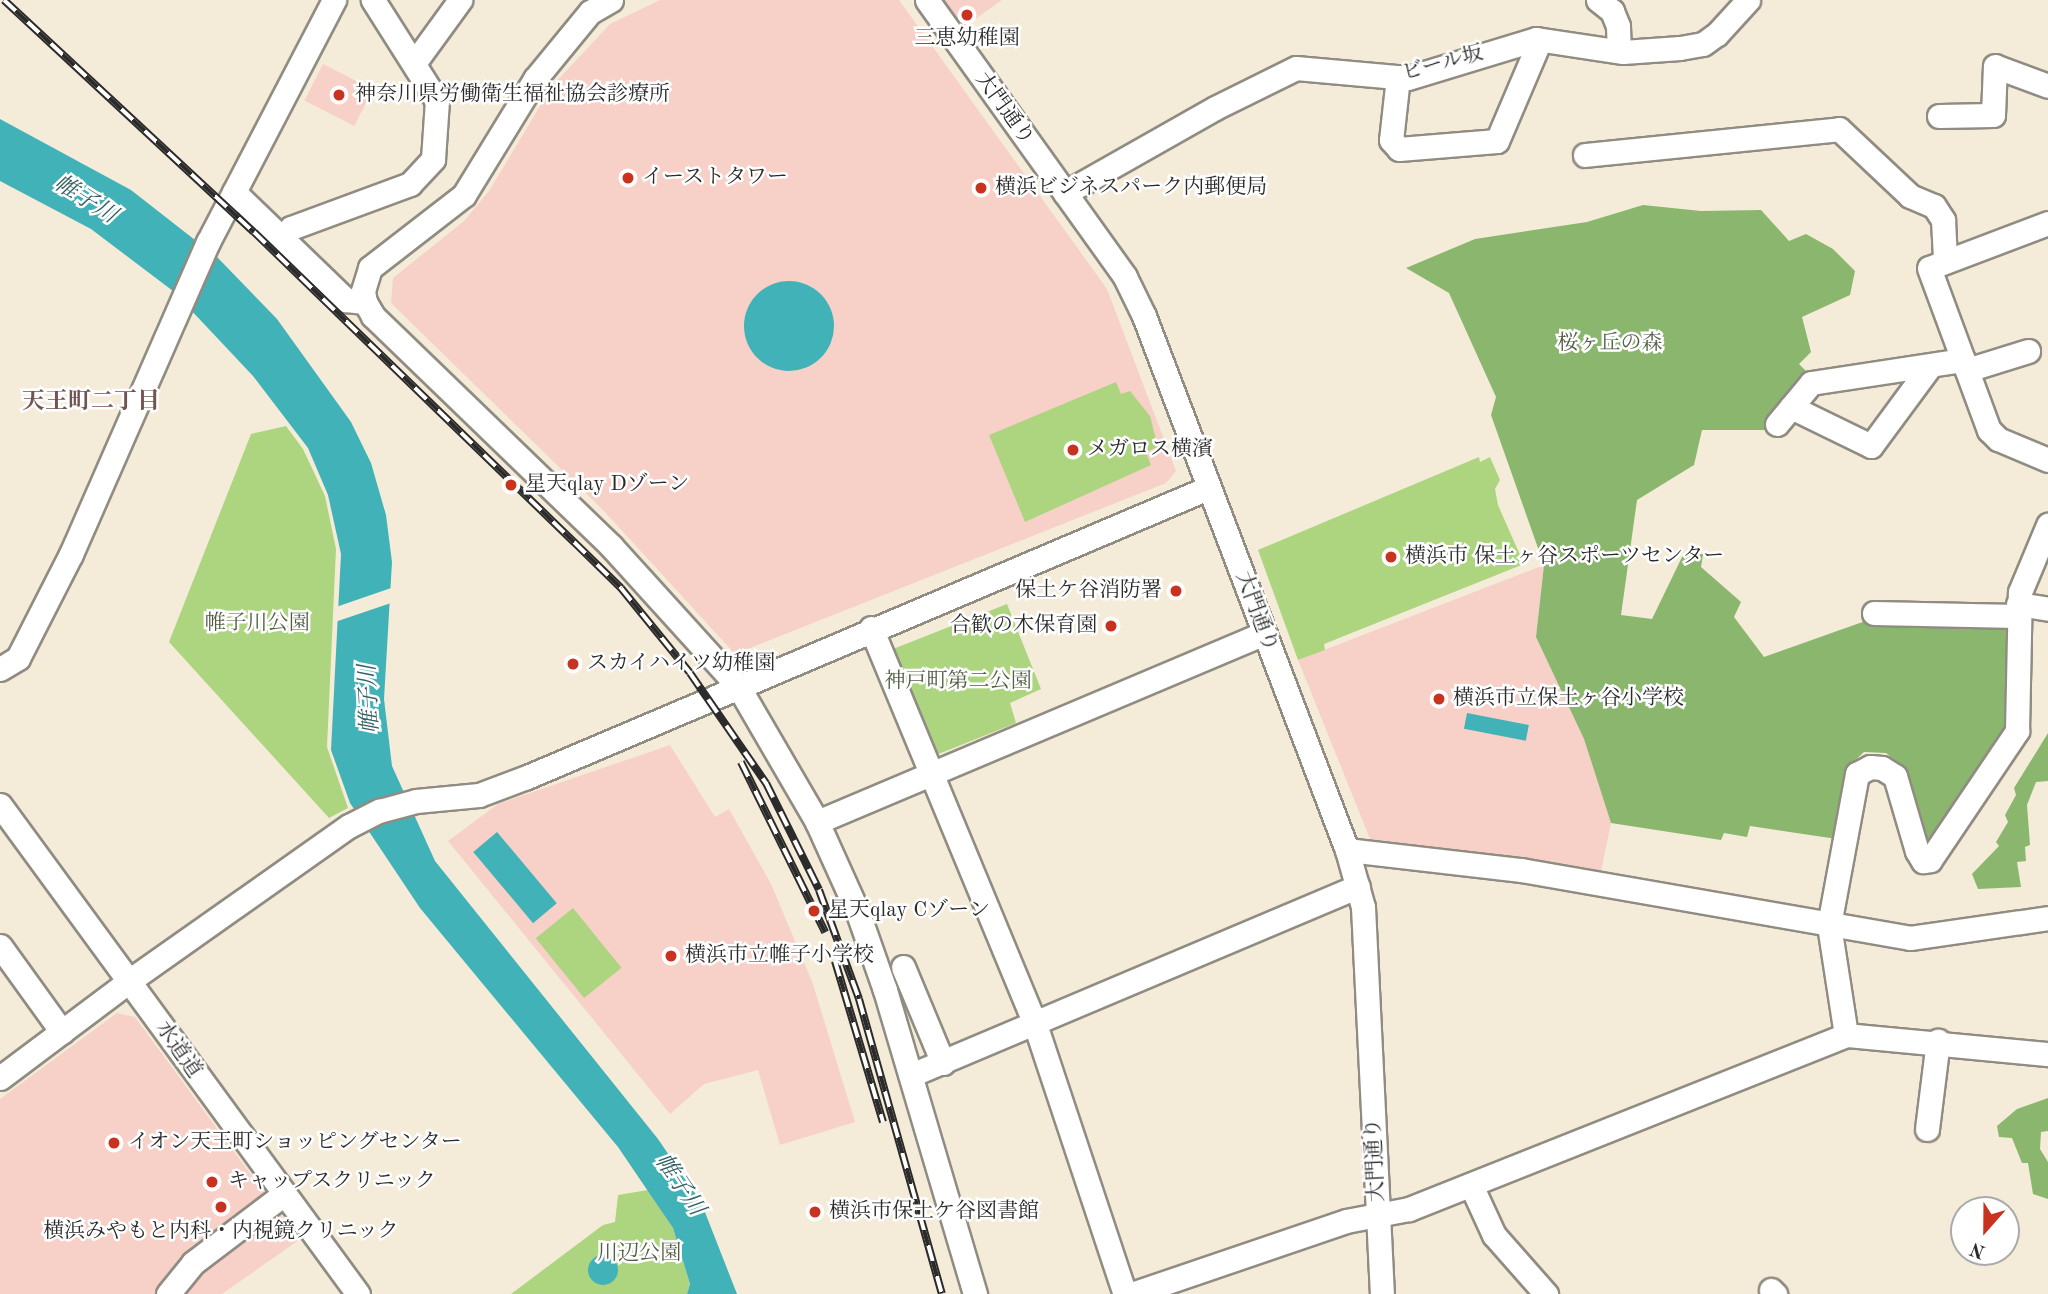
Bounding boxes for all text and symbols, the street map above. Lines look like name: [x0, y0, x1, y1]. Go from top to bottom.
marker: 三恵幼稚園: [959, 7, 975, 23]
place label: 三恵幼稚園: [915, 26, 1019, 52]
street label: ビール坂: [1400, 41, 1486, 87]
street label: 大門通り: [969, 68, 1039, 150]
place label: 神奈川県労働衛生福祉協会診療所: [355, 82, 670, 108]
marker: 神奈川県労働衛生福祉協会診療所: [329, 85, 349, 105]
place label: イーストタワー: [642, 165, 789, 191]
water label: 帷子川: [48, 170, 122, 230]
marker: イーストタワー: [620, 170, 636, 186]
place label: 横浜ビジネスパーク内郵便局: [995, 175, 1268, 201]
marker: 横浜ビジネスパーク内郵便局: [973, 180, 989, 196]
park label: 桜ヶ丘の森: [1558, 331, 1662, 357]
district label: 天王町二丁目: [22, 388, 160, 416]
place label: メガロス横濱: [1087, 437, 1213, 463]
marker: メガロス横濱: [1065, 442, 1081, 458]
place label: 星天qlay Dゾーン: [525, 472, 690, 498]
marker: 星天qlay Dゾーン: [503, 477, 519, 493]
place label: 横浜市 保土ヶ谷スポーツセンター: [1405, 544, 1726, 570]
marker: 横浜市 保土ヶ谷スポーツセンター: [1383, 549, 1399, 565]
street label: 大門通り: [1229, 568, 1283, 656]
place label: 保土ケ谷消防署: [1015, 578, 1162, 604]
marker: 保土ケ谷消防署: [1168, 583, 1184, 599]
park label: 帷子川公園: [205, 611, 309, 637]
place label: 合歓の木保育園: [950, 613, 1097, 639]
marker: 合歓の木保育園: [1103, 618, 1119, 634]
place label: スカイハイツ幼稚園: [587, 651, 776, 677]
marker: スカイハイツ幼稚園: [565, 656, 581, 672]
water label: 帷子川: [354, 664, 386, 734]
park label: 神戸町第二公園: [885, 669, 1031, 695]
place label: 横浜市立保土ヶ谷小学校: [1453, 686, 1684, 712]
marker: 横浜市立保土ヶ谷小学校: [1431, 691, 1447, 707]
place label: 星天qlay Cゾーン: [828, 898, 990, 924]
marker: 星天qlay Cゾーン: [806, 903, 822, 919]
place label: 横浜市立帷子小学校: [685, 943, 874, 969]
marker: 横浜市立帷子小学校: [663, 948, 679, 964]
street label: 水道道: [150, 1017, 206, 1083]
street label: 大門通り: [1361, 1117, 1391, 1203]
place label: イオン天王町ショッピングセンター: [128, 1130, 464, 1156]
marker: イオン天王町ショッピングセンター: [106, 1135, 122, 1151]
water label: 帷子川: [648, 1149, 710, 1221]
place label: キャップスクリニック: [228, 1169, 438, 1195]
marker: キャップスクリニック: [202, 1172, 222, 1192]
north arrow: [1950, 1196, 2020, 1266]
marker: 横浜みやもと内科・内視鏡クリニック: [211, 1197, 231, 1217]
place label: 横浜市保土ケ谷図書館: [829, 1199, 1039, 1225]
marker: 横浜市保土ケ谷図書館: [807, 1204, 823, 1220]
place label: 横浜みやもと内科・内視鏡クリニック: [43, 1219, 399, 1245]
text: N: [1968, 1238, 1988, 1261]
park label: 川辺公園: [597, 1241, 681, 1267]

